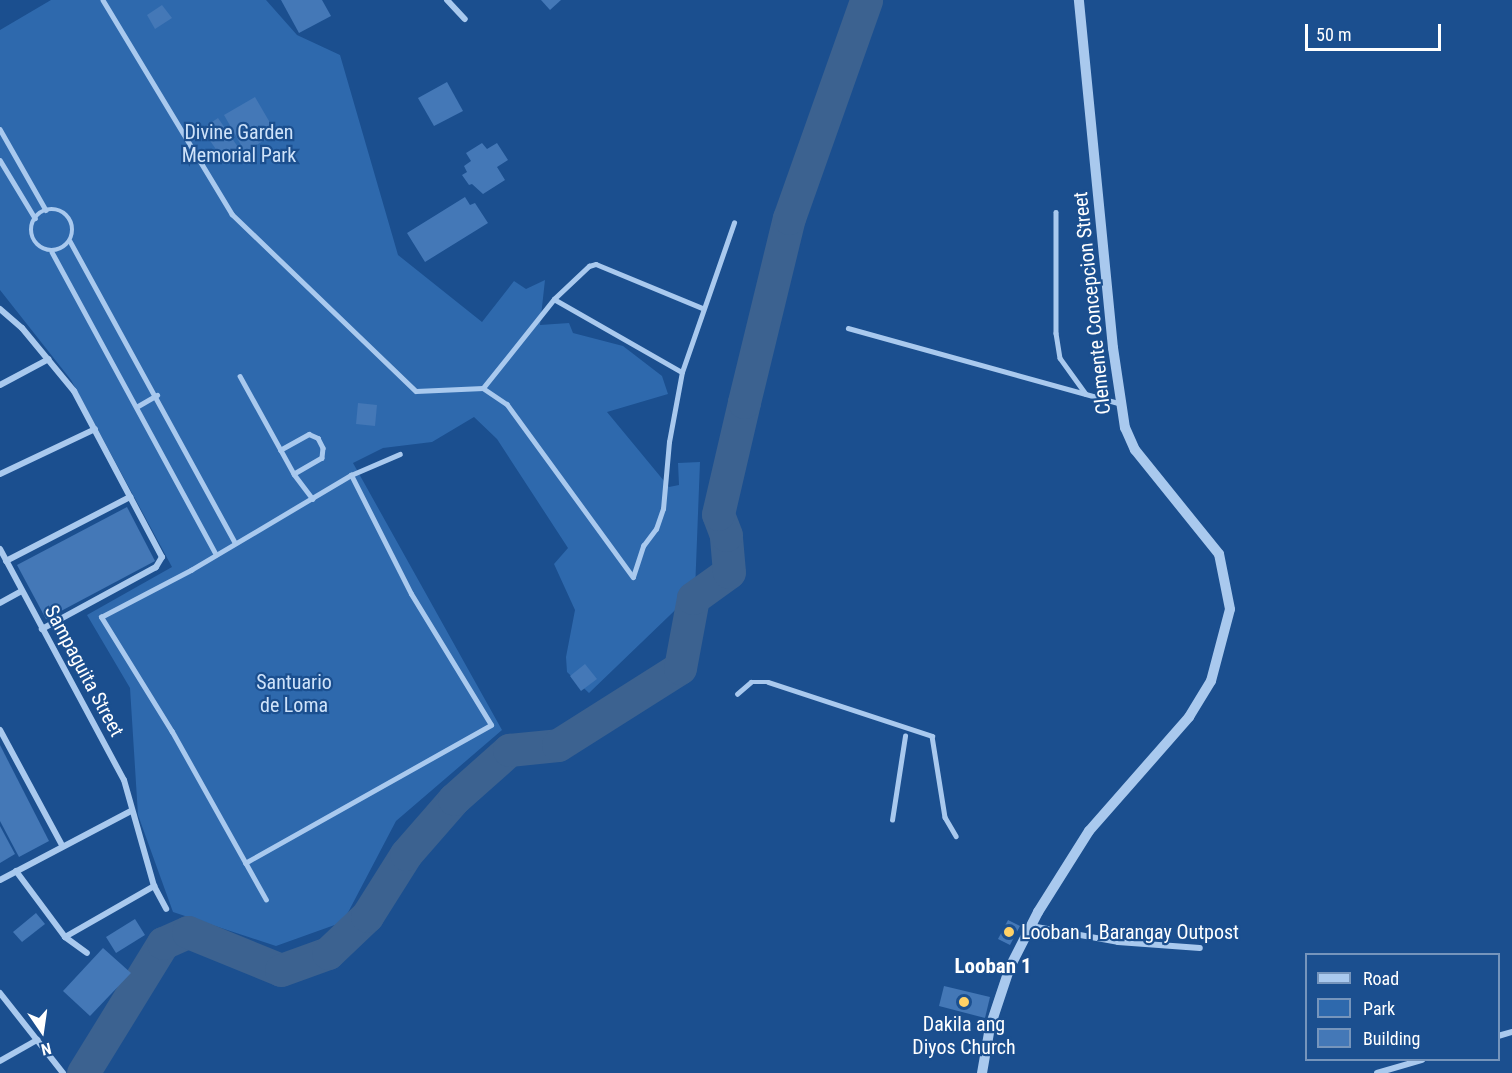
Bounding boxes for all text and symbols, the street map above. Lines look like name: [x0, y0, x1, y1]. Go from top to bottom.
scale bar: [1308, 12, 1444, 50]
text: 50 m: [1316, 24, 1351, 45]
park label: Divine Garden Memorial Park: [182, 121, 296, 168]
street label: Clemente Concepcion Street: [1068, 190, 1116, 416]
street label: Sampaguita Street: [39, 601, 129, 741]
park label: Santuario de Loma: [256, 670, 332, 717]
place label: Looban 1 Barangay Outpost: [1021, 920, 1239, 944]
marker: Looban 1 Barangay Outpost: [1002, 925, 1016, 939]
district label: Looban 1: [954, 953, 1032, 979]
legend: [1305, 953, 1500, 1061]
text: Road: [1363, 968, 1399, 989]
marker: Dakila ang Diyos Church: [957, 995, 971, 1009]
text: Park: [1363, 998, 1395, 1019]
north arrow: [12, 1001, 72, 1061]
place label: Dakila ang Diyos Church: [912, 1012, 1016, 1059]
text: Building: [1363, 1028, 1420, 1049]
text: N: [39, 1039, 53, 1059]

